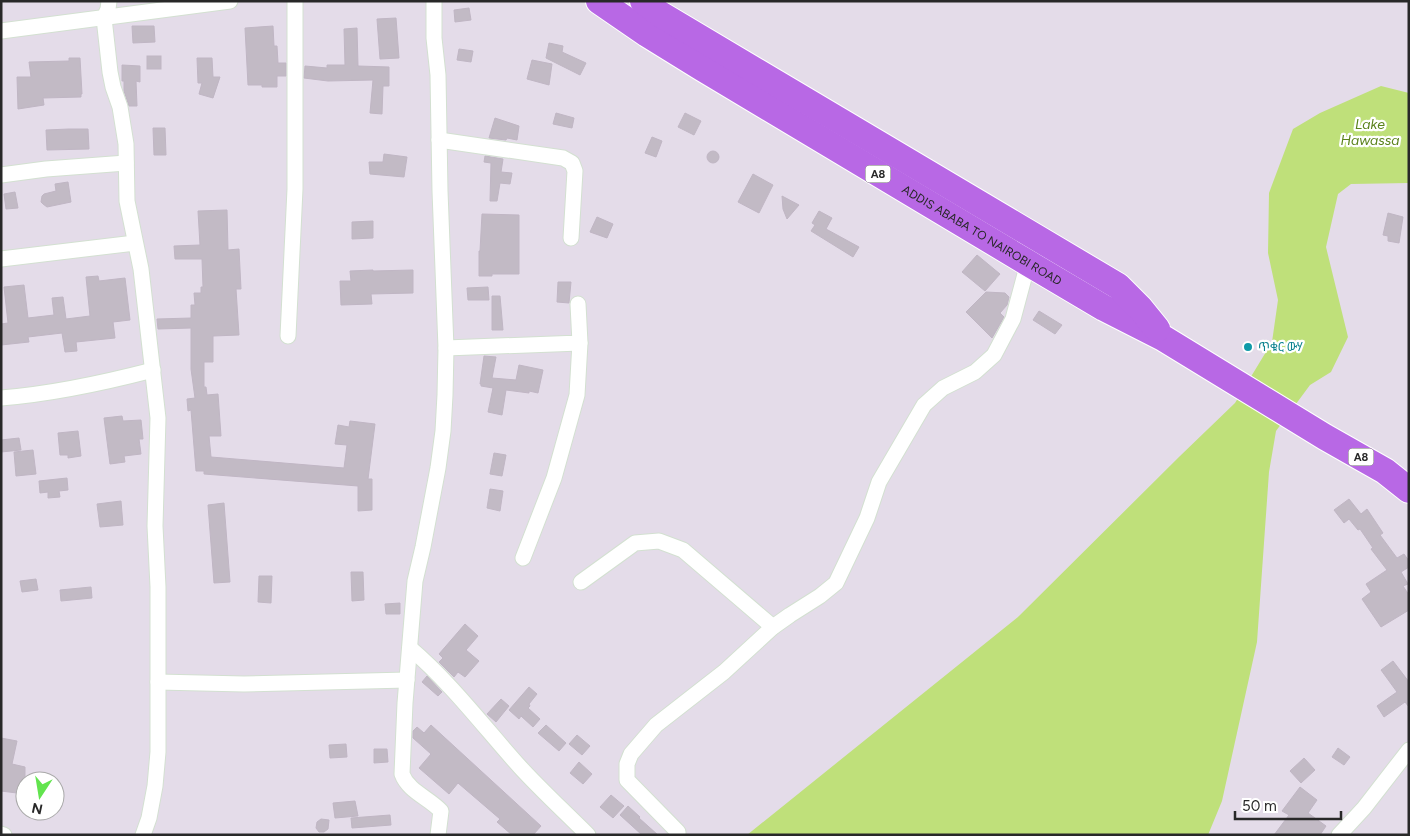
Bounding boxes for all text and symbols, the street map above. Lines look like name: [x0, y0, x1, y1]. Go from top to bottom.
water label: Lake Hawassa: [1340, 116, 1400, 149]
road number: A8: [866, 165, 890, 182]
street label: ADDIS ABABA TO NAIROBI ROAD: [900, 182, 1064, 288]
place label: ጥቁር ውሃ: [1258, 340, 1303, 354]
marker: ጥቁር ውሃ: [1242, 341, 1254, 353]
road number: A8: [1348, 448, 1374, 466]
north arrow: [15, 771, 65, 821]
scale bar: [1235, 788, 1341, 820]
text: 50 m: [1242, 797, 1277, 815]
text: N: [30, 799, 44, 818]

